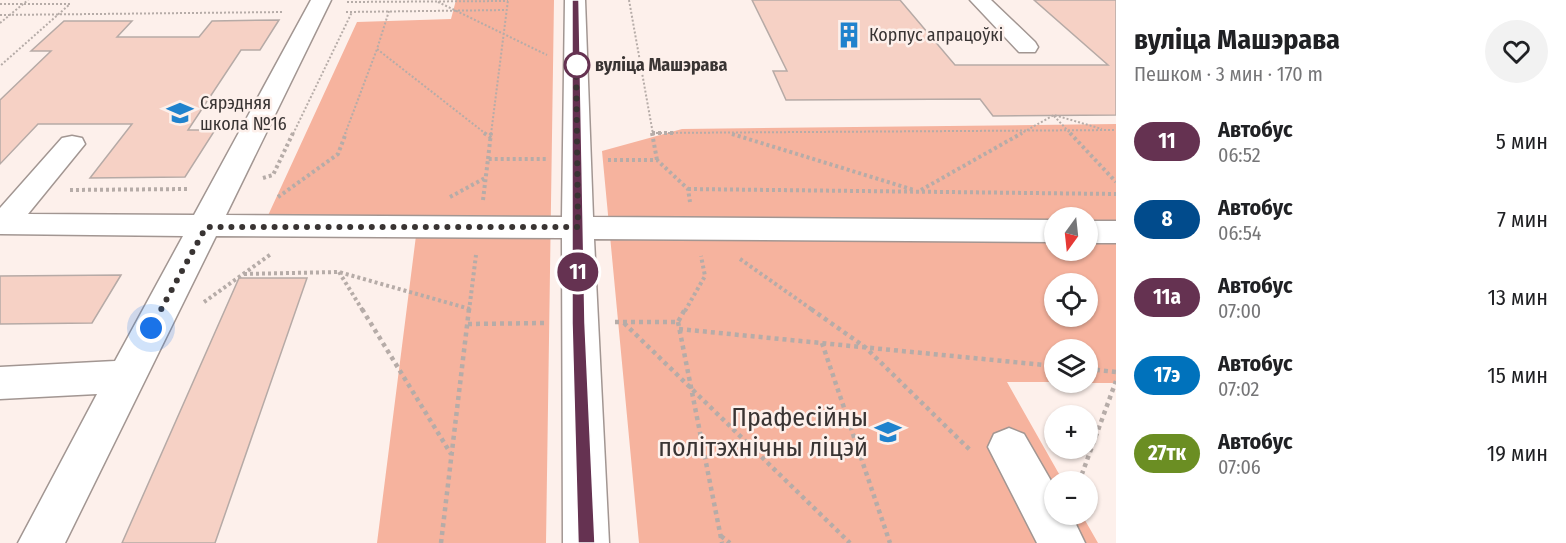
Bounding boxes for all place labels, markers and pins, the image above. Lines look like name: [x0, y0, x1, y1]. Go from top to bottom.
building icon: Корпус апрацоўкі: [834, 20, 864, 50]
place label: Корпус апрацоўкі: [869, 24, 1003, 46]
marker: вуліца Машэрава: [564, 52, 590, 78]
place label: вуліца Машэрава: [595, 54, 727, 76]
place label: Сярэдняя школа №16: [200, 92, 287, 135]
school or university icon: Сярэдняя школа №16: [165, 98, 195, 128]
place label: Прафесійны політэхнічны ліцэй: [658, 402, 868, 463]
school or university icon: Прафесійны політэхнічны ліцэй: [873, 417, 903, 447]

